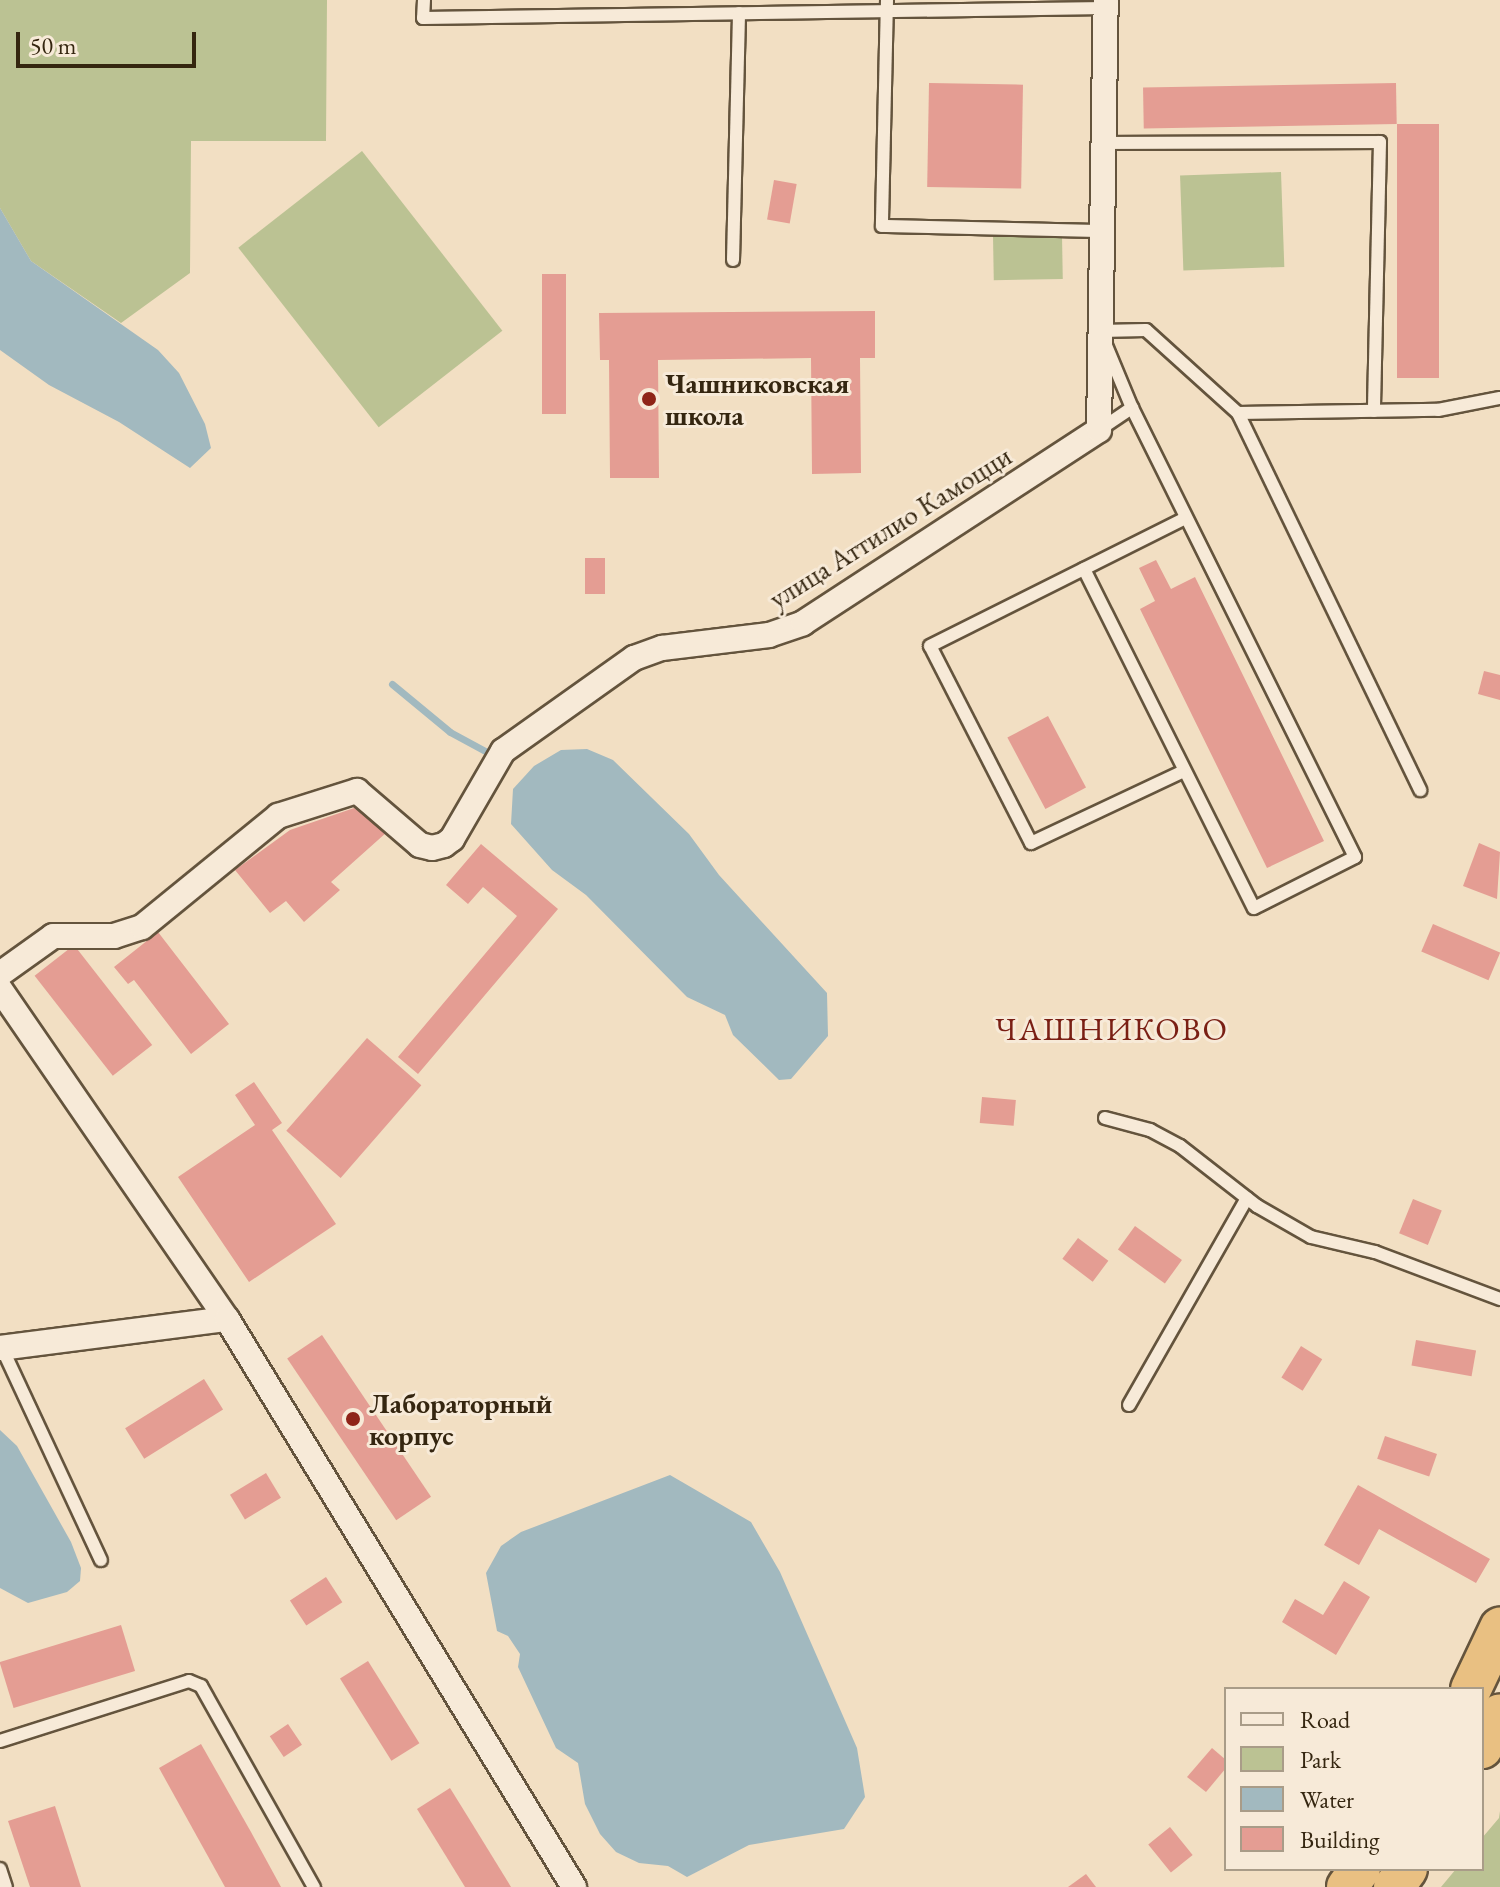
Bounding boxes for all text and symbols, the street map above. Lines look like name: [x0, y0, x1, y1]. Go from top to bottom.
scale bar: [20, 16, 200, 66]
text: 50 m: [30, 30, 77, 61]
place label: Чашниковская школа: [665, 366, 849, 432]
marker: Чашниковская школа: [640, 390, 658, 408]
street label: улица Аттилио Камоцци: [763, 439, 1017, 615]
district label: ЧАШНИКОВО: [995, 1010, 1229, 1048]
place label: Лабораторный корпус: [369, 1386, 552, 1452]
marker: Лабораторный корпус: [344, 1410, 362, 1428]
legend: [1224, 1687, 1484, 1871]
text: Road: [1300, 1704, 1350, 1735]
text: Park: [1300, 1744, 1341, 1775]
text: Water: [1300, 1784, 1354, 1815]
text: Building: [1300, 1824, 1380, 1855]

